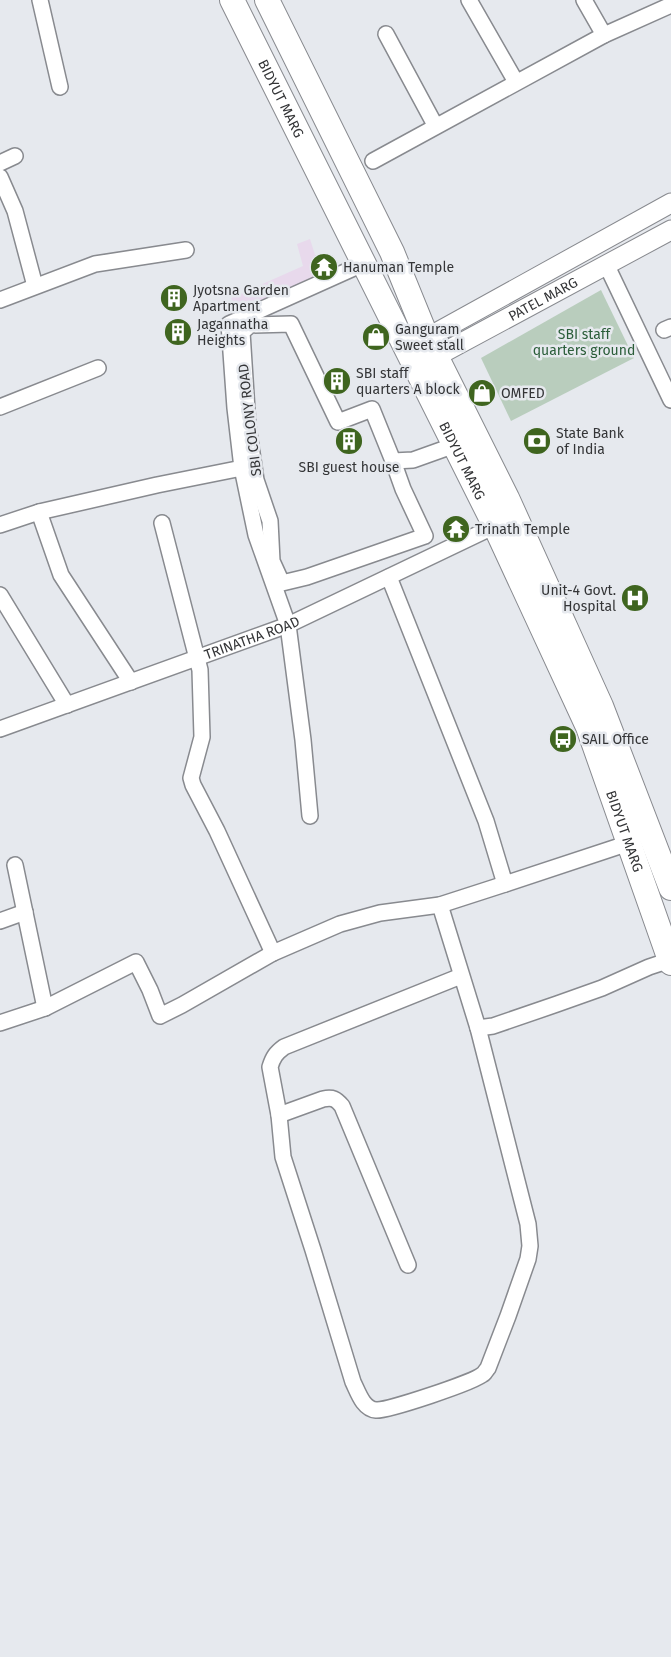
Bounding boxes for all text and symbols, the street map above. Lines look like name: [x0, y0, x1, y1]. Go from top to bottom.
street label: BIDYUT MARG: [255, 56, 308, 140]
temple icon: Hanuman Temple: [309, 252, 339, 282]
place label: Hanuman Temple: [343, 259, 454, 276]
street label: PATEL MARG: [505, 273, 580, 325]
place label: Jyotsna Garden Apartment: [193, 282, 289, 315]
building icon: Jyotsna Garden Apartment: [159, 283, 189, 313]
place label: Jagannatha Heights: [197, 316, 268, 349]
building icon: Jagannatha Heights: [163, 317, 193, 347]
place label: Ganguram Sweet stall: [395, 321, 464, 354]
shop icon: Ganguram Sweet stall: [361, 322, 391, 352]
park label: SBI staff quarters ground: [533, 326, 635, 359]
street label: SBI COLONY ROAD: [235, 363, 265, 477]
place label: SBI staff quarters A block: [356, 365, 460, 398]
building icon: SBI staff quarters A block: [322, 366, 352, 396]
shop icon: OMFED: [467, 378, 497, 408]
place label: OMFED: [501, 385, 545, 402]
street label: BIDYUT MARG: [436, 419, 489, 503]
place label: State Bank of India: [556, 425, 625, 458]
building icon: SBI guest house: [334, 426, 364, 456]
bank icon: State Bank of India: [522, 426, 552, 456]
place label: SBI guest house: [299, 459, 399, 476]
temple icon: Trinath Temple: [441, 514, 471, 544]
place label: Trinath Temple: [475, 521, 570, 538]
place label: Unit-4 Govt. Hospital: [541, 582, 616, 615]
hospital icon: Unit-4 Govt. Hospital: [620, 583, 650, 613]
street label: TRINATHA ROAD: [202, 612, 302, 663]
bus stop icon: SAIL Office: [548, 724, 578, 754]
place label: SAIL Office: [582, 731, 649, 748]
street label: BIDYUT MARG: [602, 788, 647, 874]

